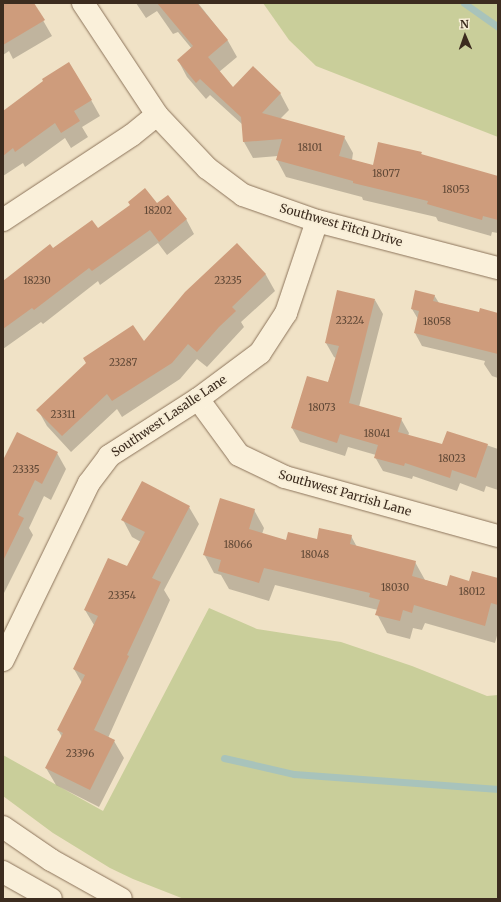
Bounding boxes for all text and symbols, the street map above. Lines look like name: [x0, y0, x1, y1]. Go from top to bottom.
north arrow: [445, 16, 485, 56]
text: N: [460, 17, 469, 31]
house number: 18101: [298, 142, 322, 154]
house number: 18077: [372, 168, 400, 180]
house number: 18053: [442, 184, 470, 196]
street label: Southwest Fitch Drive: [278, 201, 404, 249]
house number: 18202: [144, 205, 172, 217]
house number: 18230: [23, 275, 51, 287]
house number: 23235: [214, 275, 242, 287]
house number: 23224: [336, 315, 364, 327]
house number: 18058: [423, 316, 451, 328]
house number: 23287: [109, 357, 137, 369]
street label: Southwest Lasalle Lane: [109, 372, 229, 460]
house number: 18073: [308, 402, 336, 414]
house number: 23311: [51, 409, 75, 421]
house number: 18041: [364, 428, 390, 440]
house number: 18023: [438, 453, 466, 465]
house number: 23335: [12, 464, 40, 476]
street label: Southwest Parrish Lane: [277, 467, 413, 519]
house number: 18066: [224, 539, 252, 551]
house number: 18048: [301, 549, 329, 561]
house number: 18030: [381, 582, 409, 594]
house number: 18012: [459, 586, 485, 598]
house number: 23354: [108, 590, 136, 602]
house number: 23396: [66, 748, 94, 760]

